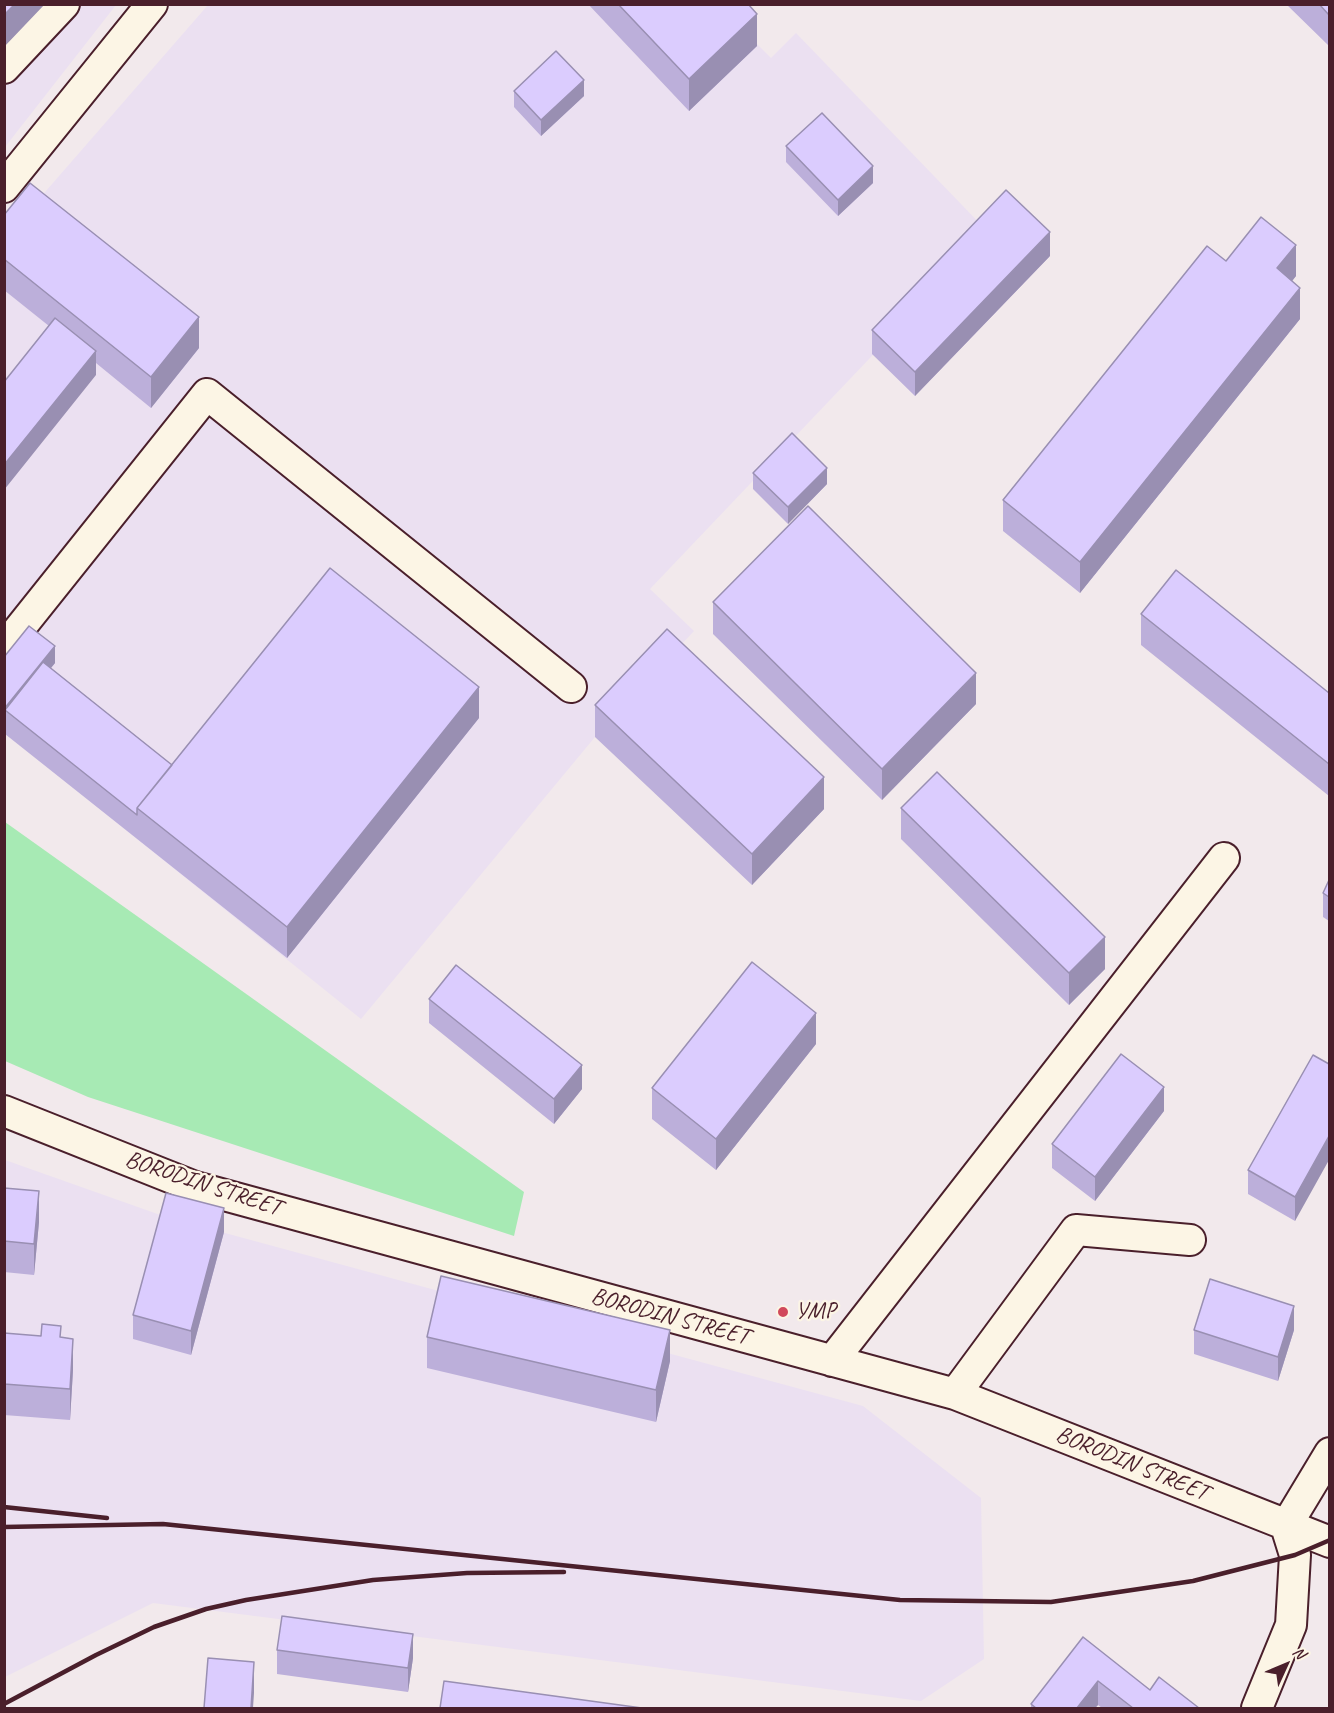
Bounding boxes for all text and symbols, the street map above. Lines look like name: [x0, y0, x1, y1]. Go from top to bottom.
street label: BORODIN STREET: [121, 1145, 285, 1223]
street label: BORODIN STREET: [588, 1282, 752, 1352]
place label: УМР: [795, 1298, 836, 1326]
marker: УМР: [776, 1305, 790, 1319]
street label: BORODIN STREET: [1051, 1420, 1213, 1508]
north arrow: [1256, 1635, 1316, 1695]
text: N: [1288, 1642, 1310, 1663]

